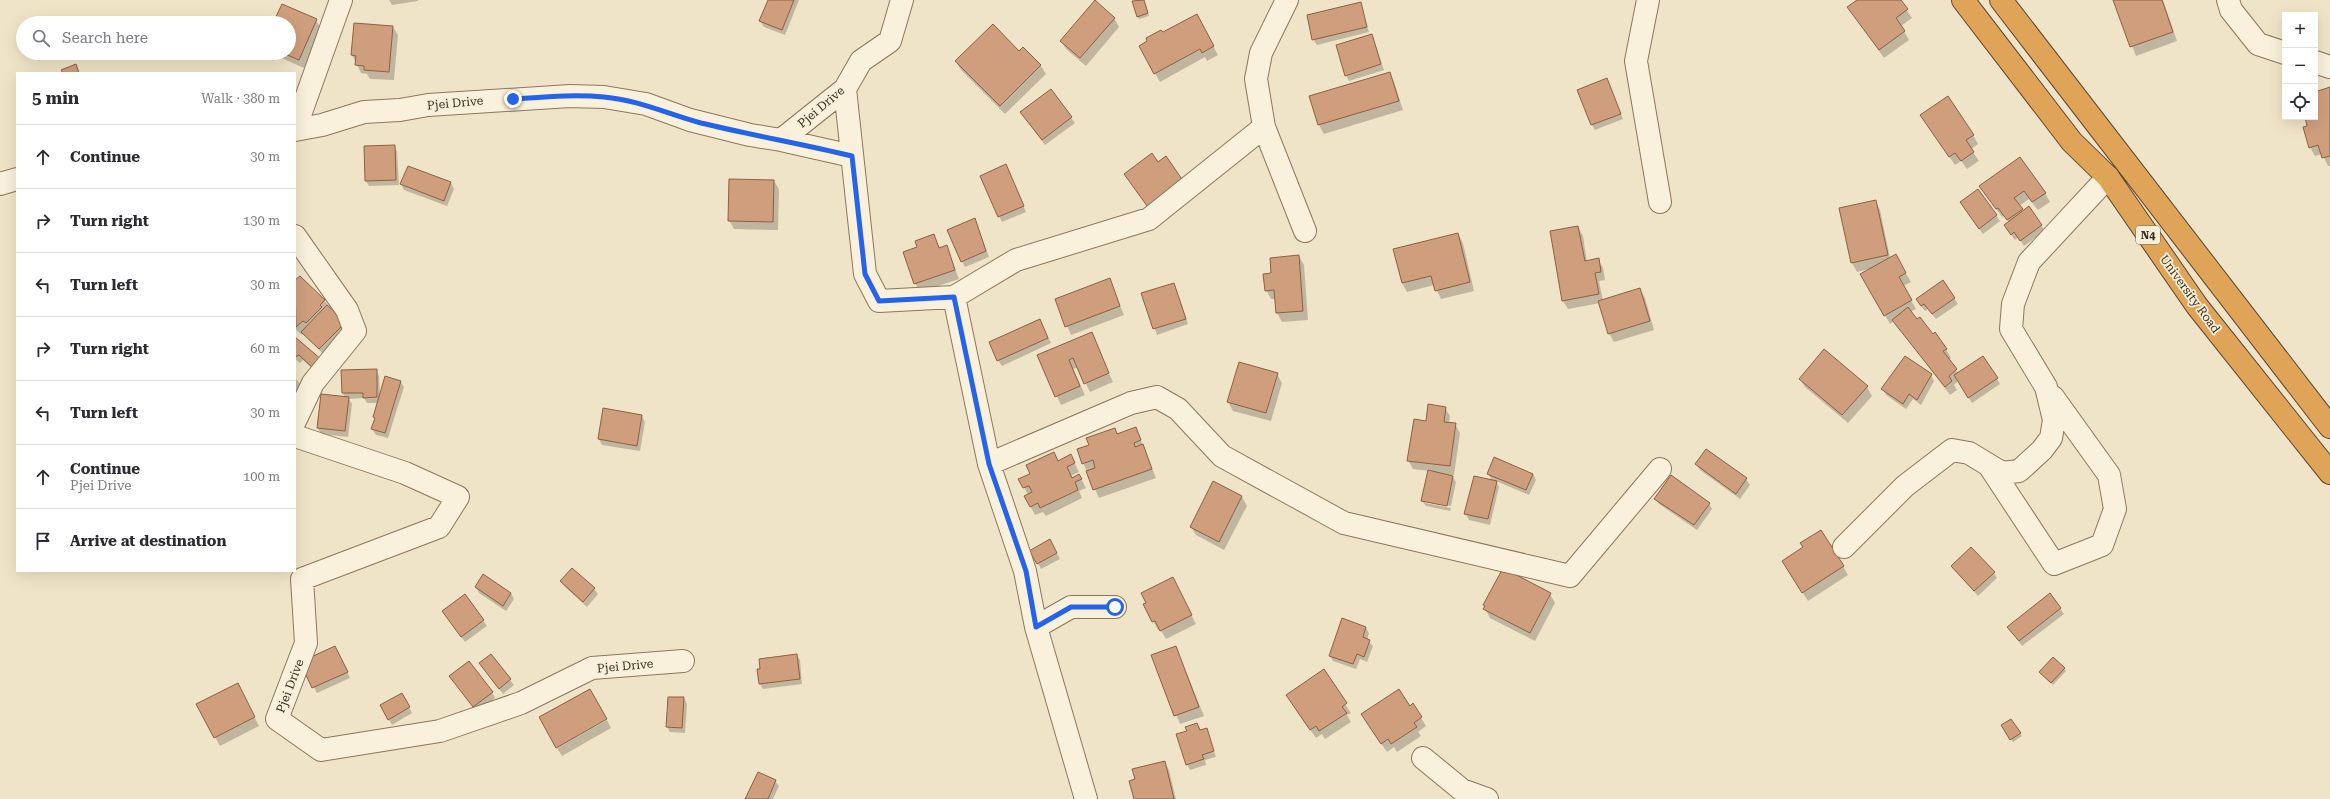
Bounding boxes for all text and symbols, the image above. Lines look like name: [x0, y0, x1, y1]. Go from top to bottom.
map controls: [2282, 12, 2318, 120]
button: +: [2282, 12, 2318, 48]
search box: [16, 16, 296, 60]
icon: search: [30, 27, 52, 49]
text: Search here: [62, 29, 148, 47]
button: −: [2282, 48, 2318, 84]
street label: Pjei Drive: [795, 83, 847, 131]
button: locate: [2282, 84, 2318, 120]
text: 5 min: [32, 88, 79, 108]
route end: [504, 90, 522, 108]
text: Walk · 380 m: [201, 91, 280, 106]
street label: Pjei Drive: [426, 94, 484, 112]
icon: ahead: [32, 146, 54, 168]
text: Continue: [70, 148, 140, 166]
text: 30 m: [250, 149, 280, 164]
icon: right: [32, 210, 54, 232]
text: Turn right: [70, 212, 149, 230]
text: 130 m: [243, 213, 280, 228]
road number: N4: [2136, 226, 2160, 244]
street label: University Road: [2157, 252, 2223, 336]
icon: left: [32, 274, 54, 296]
text: Turn left: [70, 276, 138, 294]
text: 30 m: [250, 277, 280, 292]
icon: right: [32, 338, 54, 360]
text: Turn right: [70, 340, 149, 358]
text: 60 m: [250, 341, 280, 356]
icon: left: [32, 402, 54, 424]
text: Turn left: [70, 404, 138, 422]
text: 30 m: [250, 405, 280, 420]
text: Continue: [70, 460, 140, 478]
icon: ahead: [32, 466, 54, 488]
text: 100 m: [243, 469, 280, 484]
text: Pjei Drive: [70, 478, 131, 493]
icon: arrive: [32, 530, 54, 552]
text: Arrive at destination: [70, 532, 226, 550]
route start: [1106, 598, 1124, 616]
street label: Pjei Drive: [273, 657, 307, 715]
street label: Pjei Drive: [596, 657, 654, 675]

